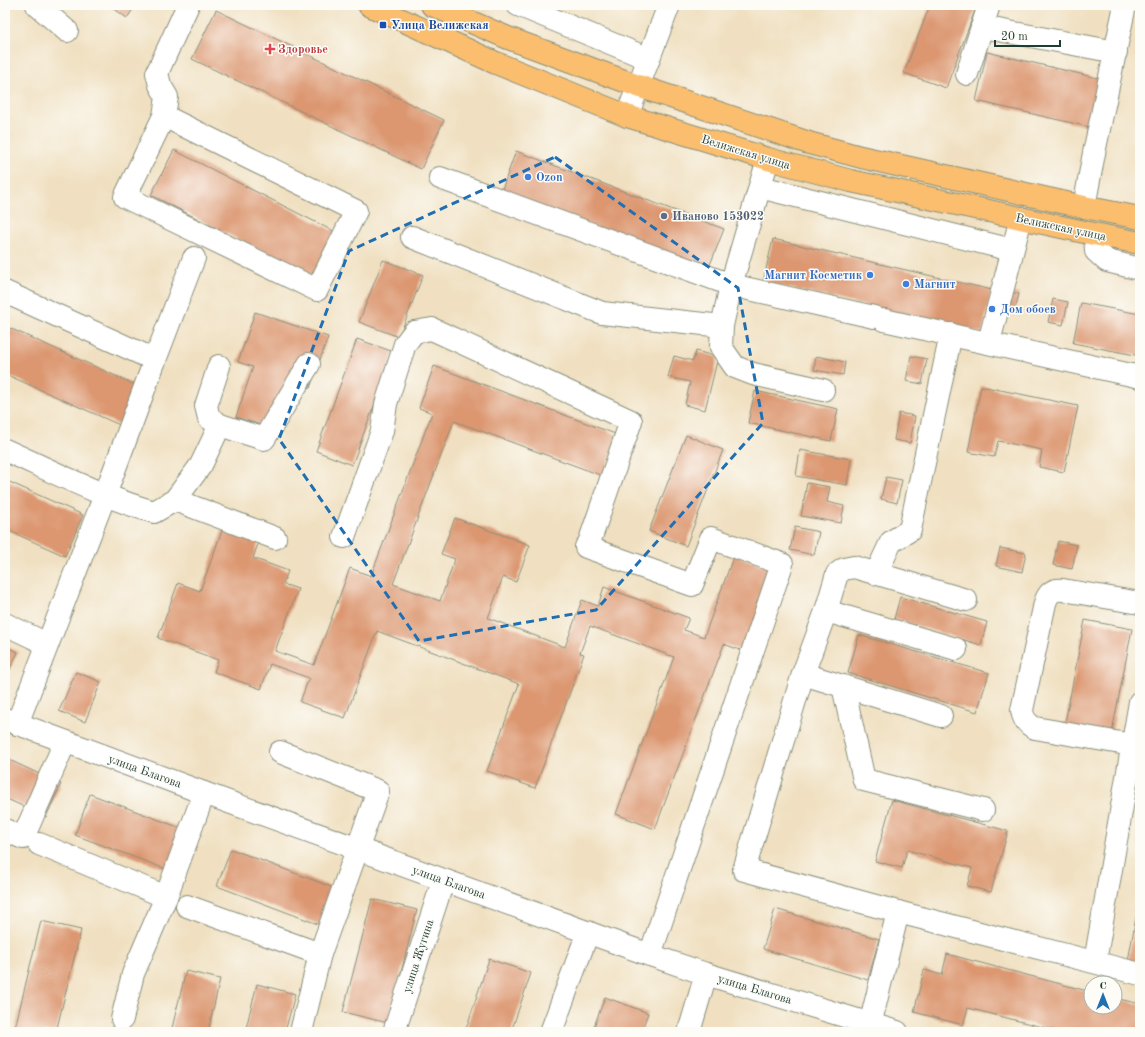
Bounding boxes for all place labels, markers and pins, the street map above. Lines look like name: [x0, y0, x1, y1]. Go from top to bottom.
marker: Улица Велижская: [378, 20, 388, 30]
place label: Улица Велижская: [391, 20, 489, 32]
marker: Здоровье: [265, 44, 275, 54]
place label: Здоровье: [278, 44, 328, 56]
marker: Ozon: [523, 172, 533, 182]
place label: Ozon: [536, 172, 563, 184]
place label: Иваново 153022: [672, 210, 764, 223]
marker: Иваново 153022: [659, 211, 669, 221]
place label: Магнит Косметик: [764, 270, 863, 282]
marker: Магнит Косметик: [865, 270, 875, 280]
marker: Магнит: [901, 279, 911, 289]
place label: Магнит: [914, 279, 956, 291]
marker: Дом обоев: [987, 304, 997, 314]
place label: Дом обоев: [1000, 304, 1056, 316]

